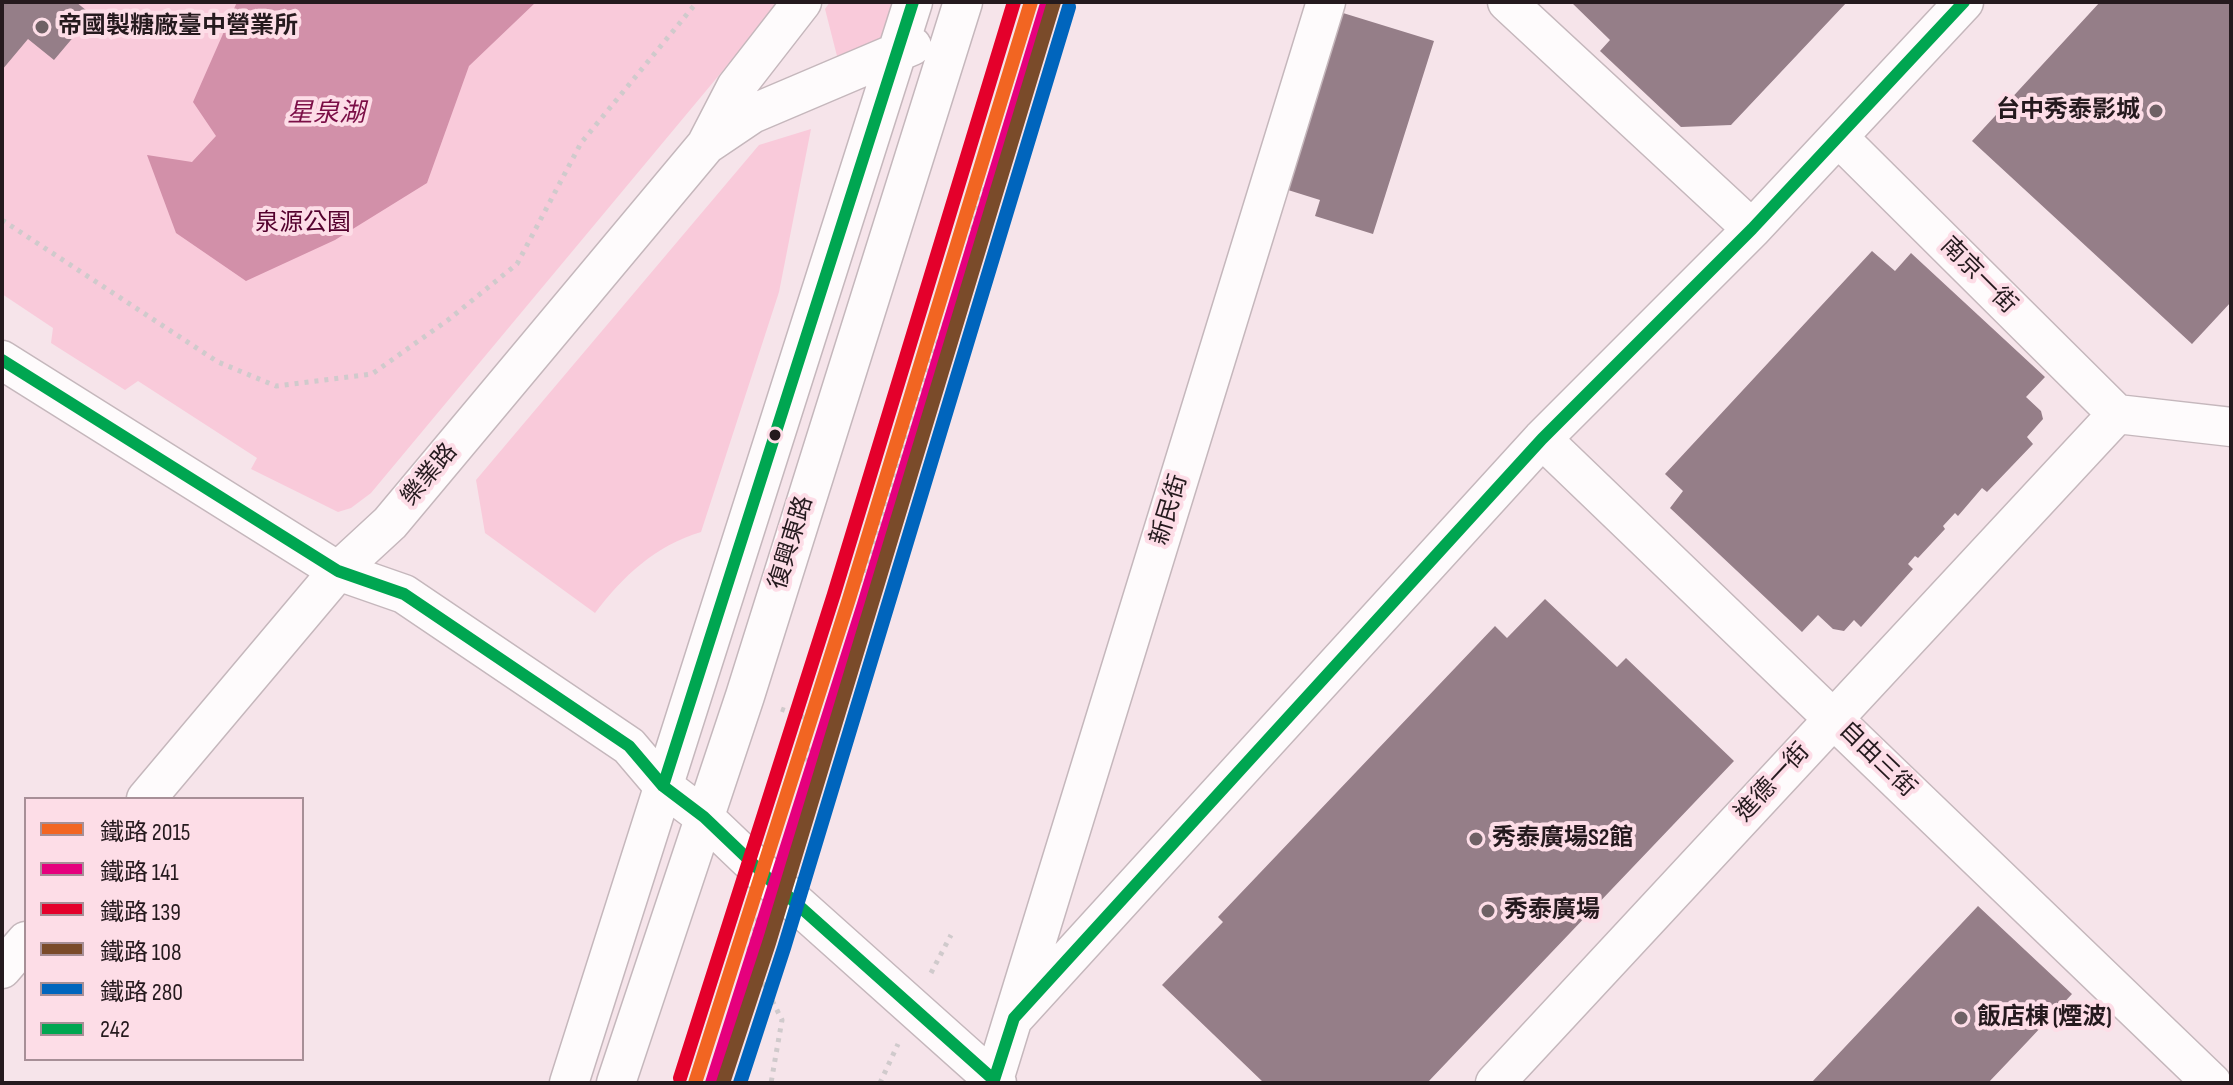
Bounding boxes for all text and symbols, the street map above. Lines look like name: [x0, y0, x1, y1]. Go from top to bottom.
place label: 帝國製糖廠臺中營業所: [58, 13, 298, 41]
marker: 帝國製糖廠臺中營業所: [33, 18, 51, 36]
place label: 台中秀泰影城: [1996, 97, 2140, 125]
water label: 星泉湖: [287, 98, 365, 130]
marker: 台中秀泰影城: [2147, 102, 2165, 120]
park label: 泉源公園: [255, 210, 351, 238]
street label: 南京一街: [1934, 232, 2022, 320]
unlabelled marker: [767, 427, 783, 443]
street label: 樂業路: [396, 438, 464, 512]
street label: 新民街: [1146, 471, 1194, 549]
street label: 復興東路: [764, 493, 820, 593]
street label: 自由三街: [1832, 716, 1922, 804]
street label: 進德一街: [1730, 738, 1816, 828]
legend: [24, 797, 304, 1061]
text: 鐵路 2015: [100, 818, 190, 847]
place label: 秀泰廣場S2館: [1492, 825, 1633, 853]
marker: 秀泰廣場S2館: [1467, 830, 1485, 848]
text: 鐵路 141: [100, 858, 179, 887]
place label: 秀泰廣場: [1504, 897, 1600, 925]
text: 鐵路 139: [100, 898, 181, 927]
marker: 秀泰廣場: [1479, 902, 1497, 920]
text: 鐵路 108: [100, 938, 181, 967]
text: 鐵路 280: [100, 978, 183, 1007]
place label: 飯店棟 (煙波): [1977, 1004, 2112, 1032]
marker: 飯店棟 (煙波): [1952, 1009, 1970, 1027]
text: 242: [100, 1015, 130, 1044]

